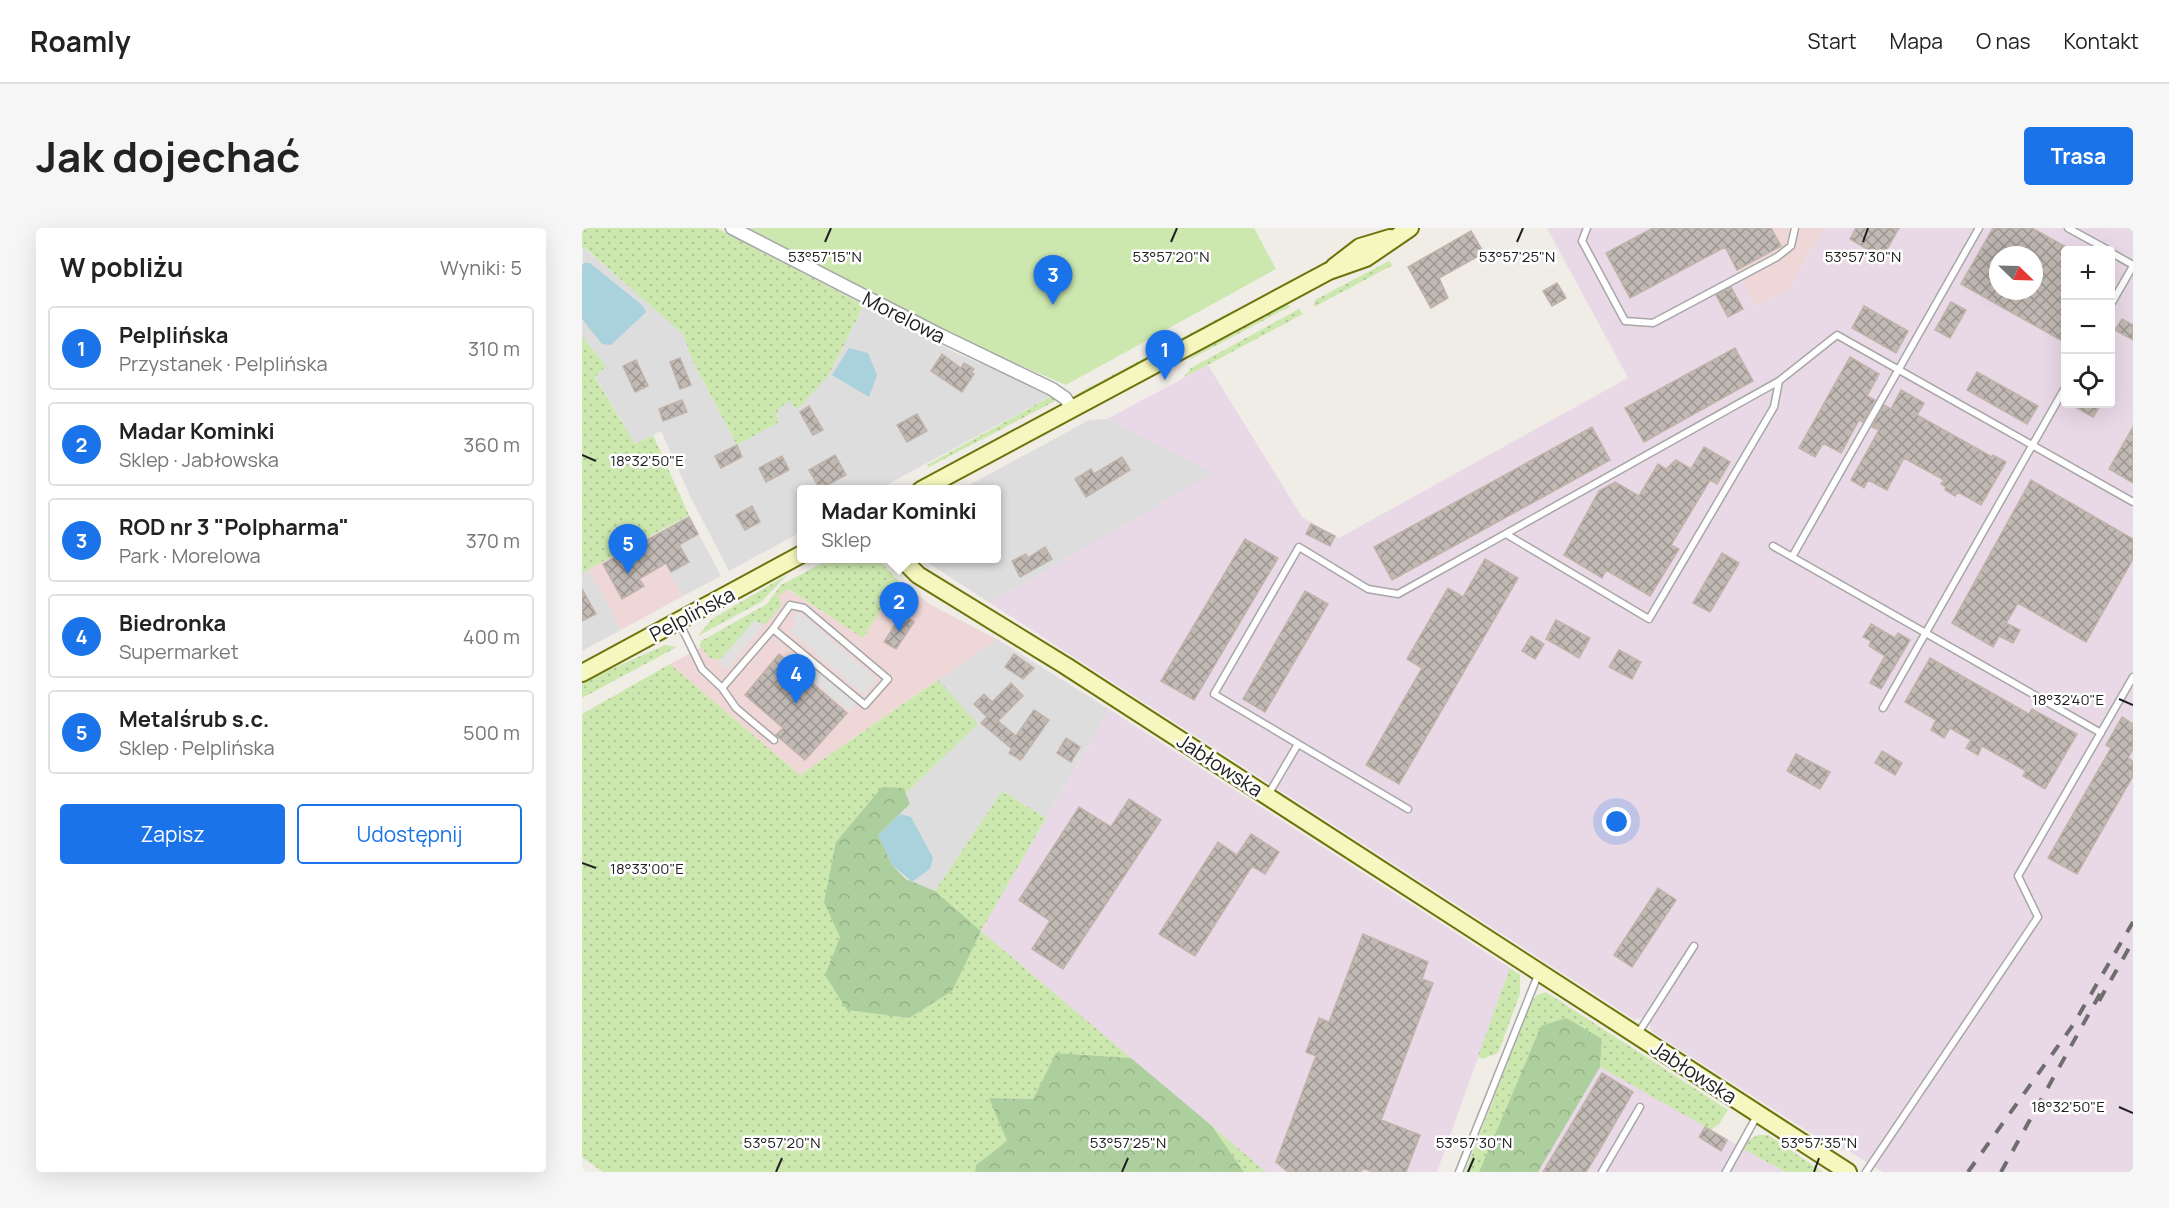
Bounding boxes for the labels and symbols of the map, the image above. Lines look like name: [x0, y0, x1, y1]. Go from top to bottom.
text: 53°57'15"N: [788, 246, 862, 267]
text: 53°57'20"N: [1133, 246, 1209, 267]
text: 53°57'25"N: [1479, 246, 1555, 267]
text: 53°57'30"N: [1825, 246, 1901, 267]
north arrow: [1989, 246, 2043, 300]
pin: 3: [1034, 256, 1072, 305]
street label: Morelowa: [858, 285, 950, 349]
pin: 1: [1146, 330, 1184, 380]
text: 18°32'50"E: [610, 450, 684, 471]
pin: 5: [608, 524, 648, 574]
street label: Pelplińska: [645, 580, 739, 648]
pin: 2: [880, 582, 918, 632]
pin: 4: [776, 654, 816, 704]
text: 18°32'40"E: [2032, 689, 2104, 710]
street label: Jabłowska: [1172, 727, 1268, 803]
your location: [1602, 807, 1631, 836]
text: 18°33'00"E: [610, 858, 684, 879]
street label: Jabłowska: [1646, 1034, 1742, 1110]
text: 18°32'50"E: [2031, 1096, 2105, 1117]
text: 53°57'20"N: [744, 1132, 820, 1153]
text: 53°57'25"N: [1090, 1132, 1166, 1153]
text: 53°57'30"N: [1436, 1132, 1512, 1153]
text: 53°57'35"N: [1781, 1132, 1857, 1153]

